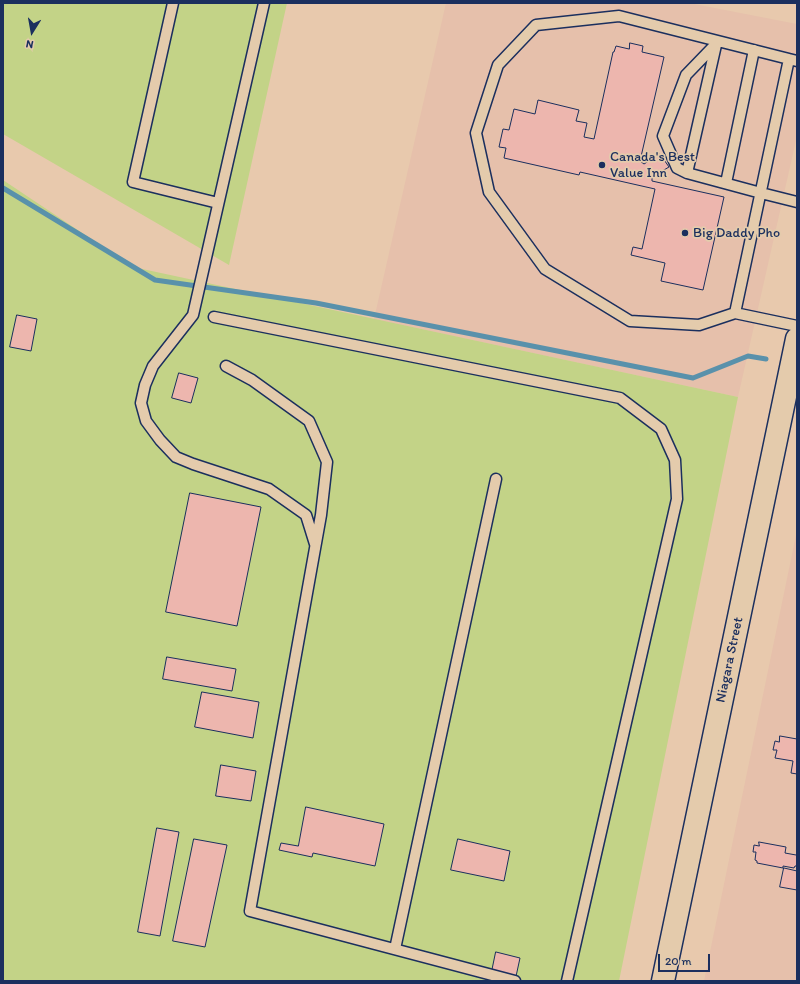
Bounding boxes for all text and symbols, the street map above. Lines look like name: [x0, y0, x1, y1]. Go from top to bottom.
north arrow: [12, 12, 52, 52]
text: N: [25, 37, 35, 51]
place label: Canada's Best Value Inn: [610, 149, 695, 182]
marker: Canada's Best Value Inn: [597, 160, 607, 170]
place label: Big Daddy Pho: [693, 225, 780, 241]
marker: Big Daddy Pho: [680, 228, 690, 238]
street label: Niagara Street: [713, 616, 747, 704]
scale bar: [660, 946, 712, 972]
text: 20 m: [665, 954, 692, 968]

